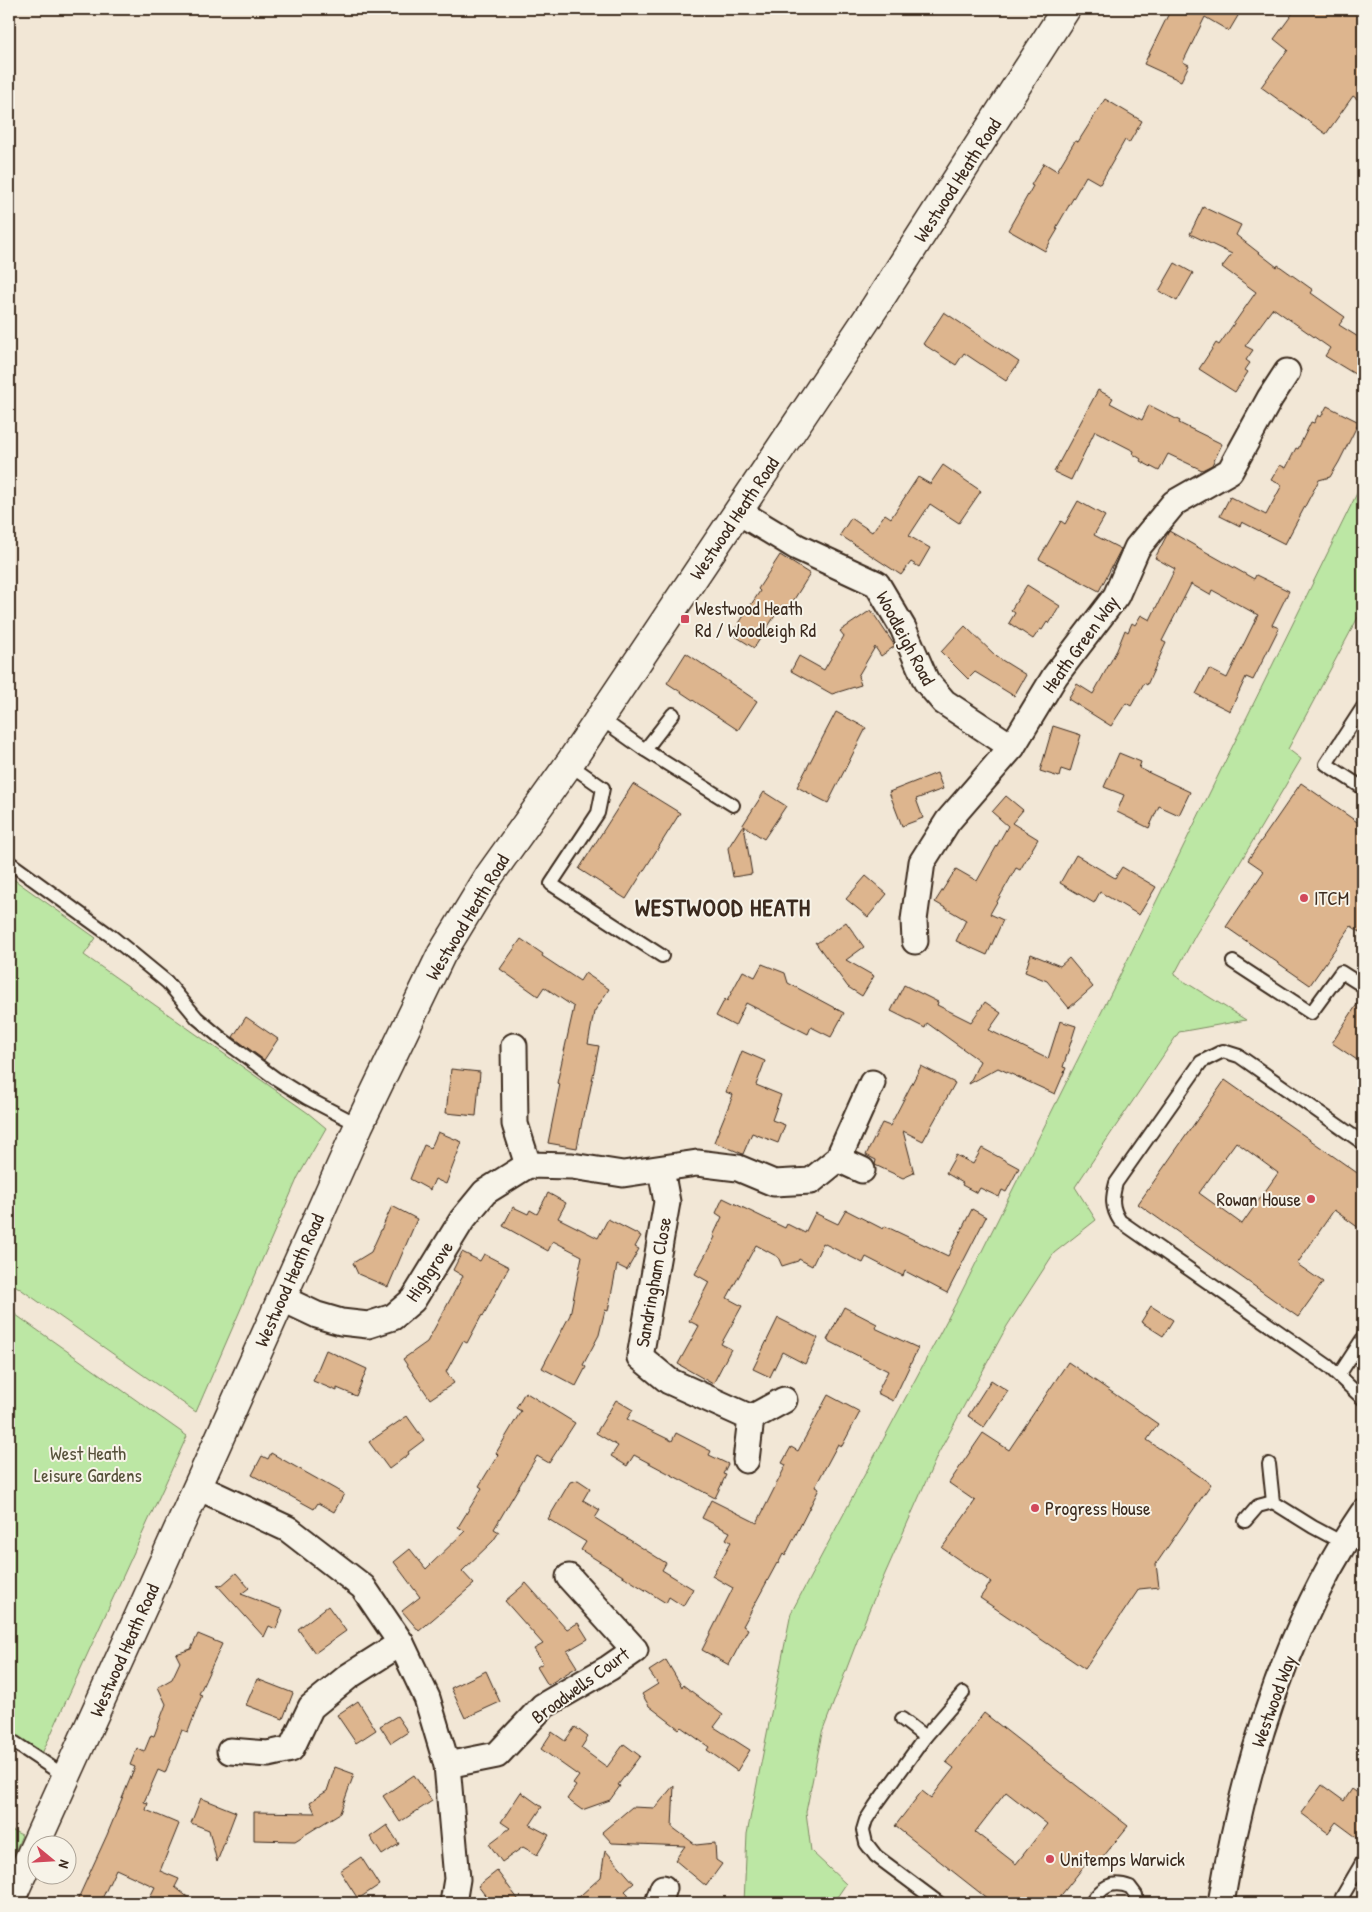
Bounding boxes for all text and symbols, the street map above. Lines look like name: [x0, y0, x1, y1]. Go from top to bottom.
street label: Westwood Heath Road: [907, 112, 1007, 247]
street label: Westwood Heath Road: [683, 451, 785, 585]
street label: Woodleigh Road: [870, 586, 942, 690]
street label: Heath Green Way: [1036, 590, 1124, 698]
place label: Westwood Heath Rd / Woodleigh Rd: [695, 595, 817, 643]
marker: Westwood Heath Rd / Woodleigh Rd: [679, 613, 691, 625]
street label: Westwood Heath Road: [419, 849, 515, 985]
place label: ITCM: [1314, 885, 1349, 911]
district label: WESTWOOD HEATH: [635, 891, 811, 923]
marker: ITCM: [1298, 892, 1310, 904]
place label: Rowan House: [1216, 1186, 1301, 1212]
marker: Rowan House: [1305, 1193, 1317, 1205]
street label: Westwood Heath Road: [248, 1209, 330, 1351]
street label: Sandringham Close: [629, 1215, 677, 1349]
street label: Highgrove: [399, 1235, 459, 1307]
park label: West Heath Leisure Gardens: [34, 1440, 142, 1488]
place label: Progress House: [1045, 1495, 1151, 1521]
marker: Progress House: [1029, 1502, 1041, 1514]
street label: Westwood Heath Road: [83, 1579, 165, 1721]
street label: Broadwells Court: [526, 1640, 635, 1729]
street label: Westwood Way: [1244, 1651, 1302, 1751]
north arrow: [28, 1834, 78, 1884]
place label: Unitemps Warwick: [1060, 1846, 1185, 1872]
marker: Unitemps Warwick: [1044, 1853, 1056, 1865]
text: N: [54, 1858, 75, 1871]

